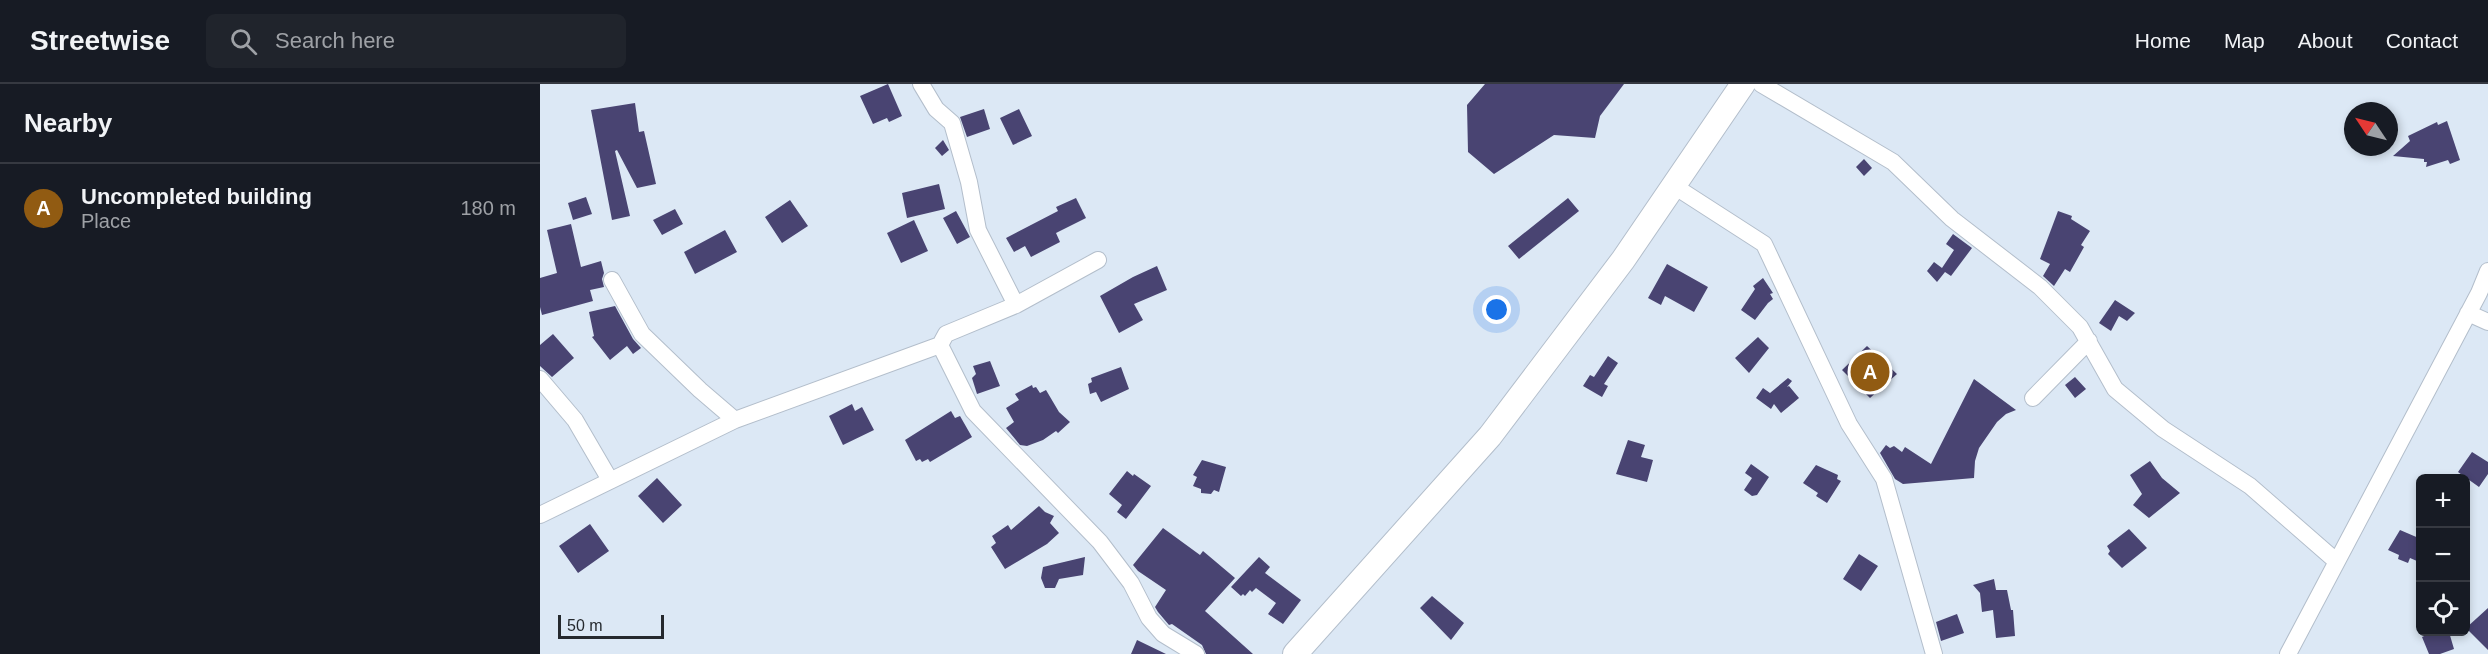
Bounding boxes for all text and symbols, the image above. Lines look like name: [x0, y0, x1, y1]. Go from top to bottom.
search box: [206, 14, 626, 68]
text: Streetwise: [30, 25, 170, 56]
icon: search: [227, 25, 260, 58]
text: Search here: [275, 28, 395, 53]
text: Home: [2135, 29, 2191, 52]
text: Map: [2224, 29, 2265, 52]
text: About: [2298, 29, 2353, 52]
text: Contact: [2386, 29, 2458, 52]
north arrow: [2344, 102, 2398, 156]
text: Nearby: [24, 108, 112, 138]
text: Uncompleted building: [81, 184, 312, 209]
text: A: [36, 197, 51, 219]
text: 180 m: [460, 197, 516, 219]
text: Place: [81, 210, 131, 232]
your location: [1482, 295, 1511, 324]
pin: A: [1850, 350, 1890, 394]
map controls: [2416, 474, 2470, 636]
button: +: [2416, 474, 2470, 528]
button: −: [2416, 528, 2470, 582]
button: locate: [2416, 582, 2470, 636]
scale bar: [558, 612, 664, 640]
text: 50 m: [567, 617, 603, 634]

